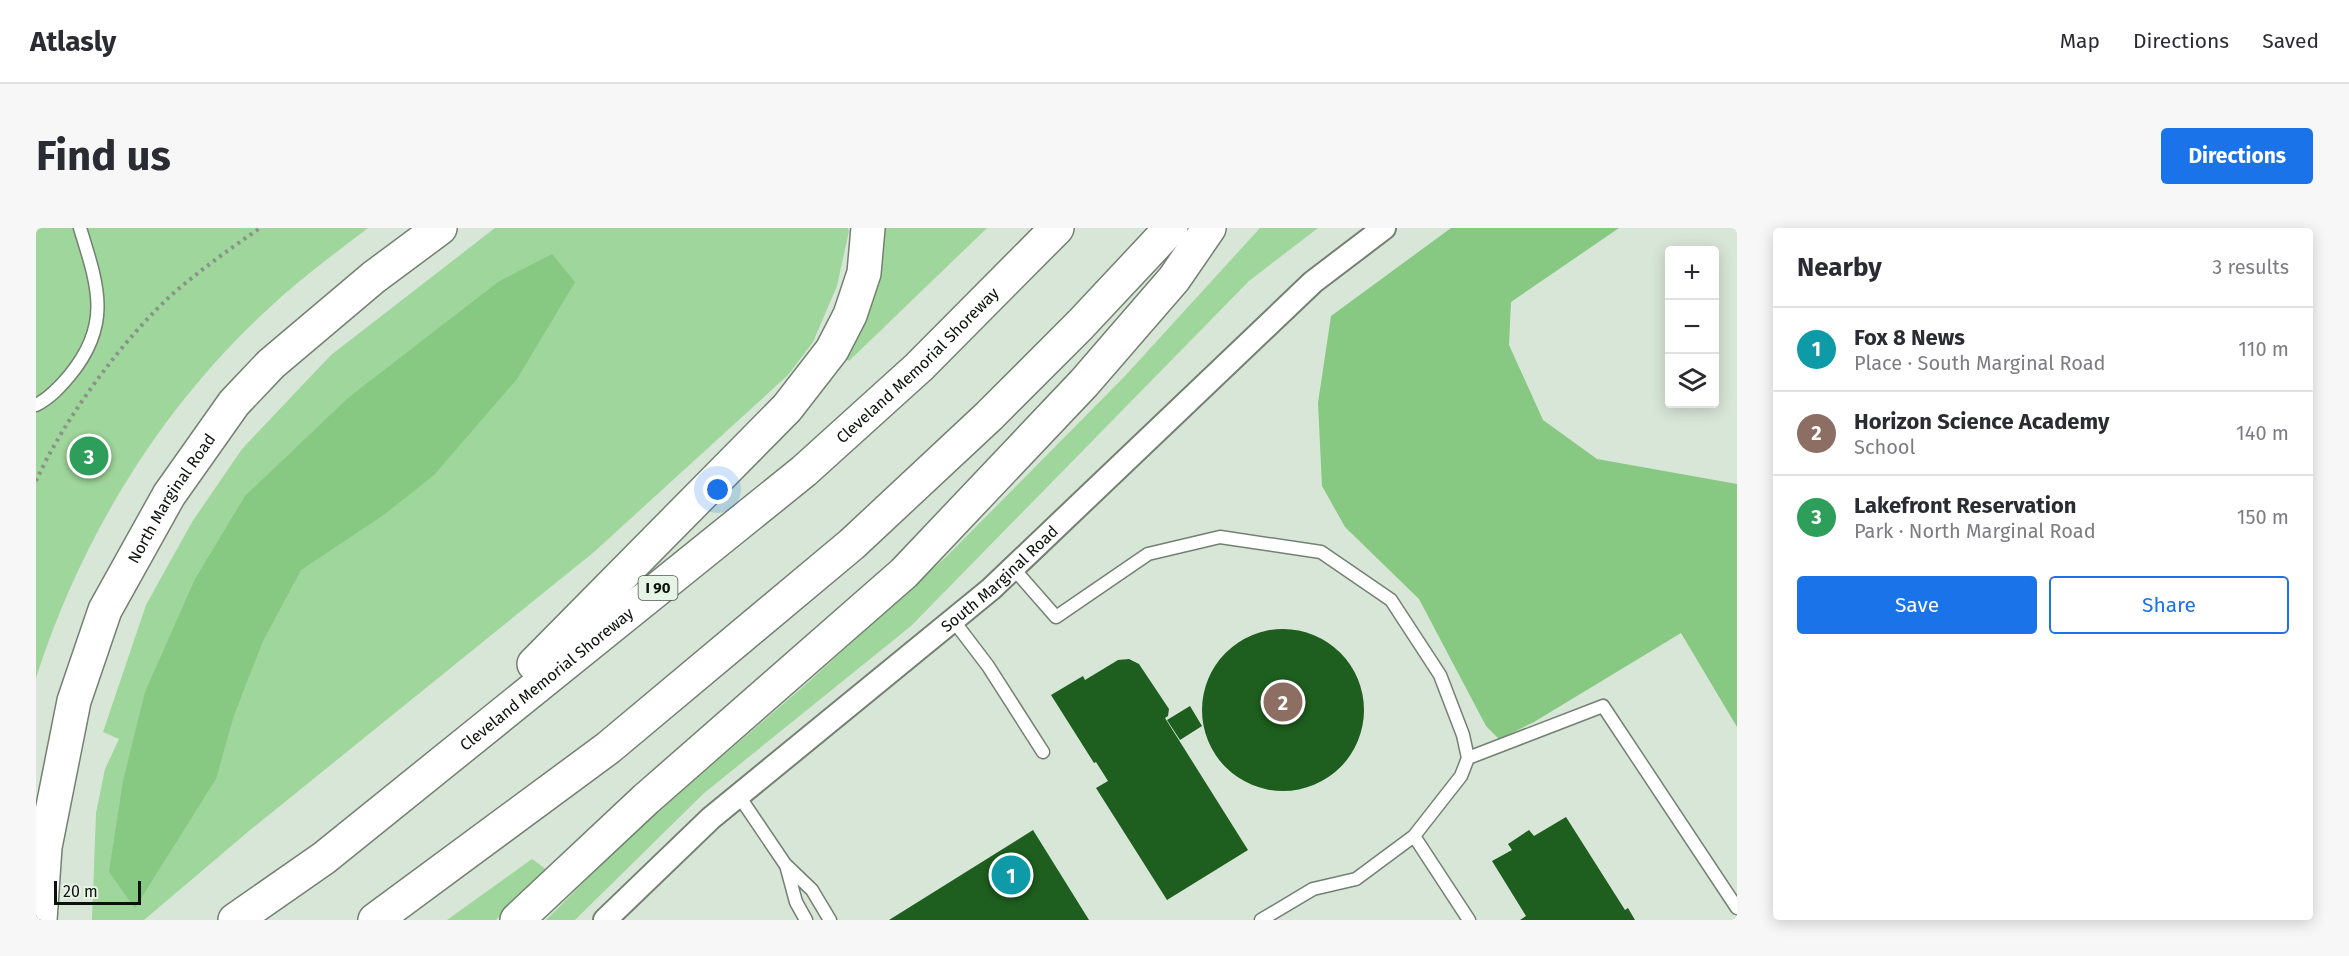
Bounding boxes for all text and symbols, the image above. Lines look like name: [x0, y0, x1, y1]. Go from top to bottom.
text: Atlasly: [30, 25, 116, 58]
text: Map: [2060, 28, 2100, 54]
text: Directions: [2133, 28, 2229, 54]
text: Saved: [2262, 28, 2319, 54]
button: Directions: [2161, 128, 2313, 184]
text: Find us: [36, 131, 171, 181]
map controls: [1665, 246, 1719, 408]
button: +: [1665, 246, 1719, 300]
text: Nearby: [1797, 252, 1882, 283]
text: 3 results: [2212, 255, 2289, 279]
street label: Cleveland Memorial Shoreway: [832, 284, 1003, 447]
button: −: [1665, 300, 1719, 354]
text: Fox 8 News: [1854, 324, 1965, 351]
text: 1: [1812, 337, 1821, 361]
text: 110 m: [2238, 337, 2289, 361]
text: Place · South Marginal Road: [1854, 351, 2106, 375]
button: layers: [1665, 354, 1719, 408]
text: Horizon Science Academy: [1854, 408, 2109, 435]
text: 2: [1811, 421, 1822, 445]
text: 140 m: [2236, 421, 2289, 445]
street label: North Marginal Road: [124, 430, 219, 567]
pin: 3: [70, 434, 108, 478]
text: School: [1854, 435, 1915, 459]
your location: [703, 475, 732, 504]
text: Lakefront Reservation: [1854, 492, 2076, 519]
text: 3: [1811, 505, 1822, 529]
text: 150 m: [2237, 505, 2289, 529]
text: Park · North Marginal Road: [1854, 519, 2096, 543]
street label: South Marginal Road: [937, 521, 1062, 636]
road number: I 90: [638, 576, 678, 600]
button: Save: [1797, 576, 2037, 634]
button: Share: [2049, 576, 2289, 634]
street label: Cleveland Memorial Shoreway: [456, 604, 637, 755]
pin: 2: [1264, 680, 1302, 724]
pin: 1: [992, 852, 1030, 898]
scale bar: [54, 878, 141, 906]
text: 20 m: [63, 882, 98, 901]

